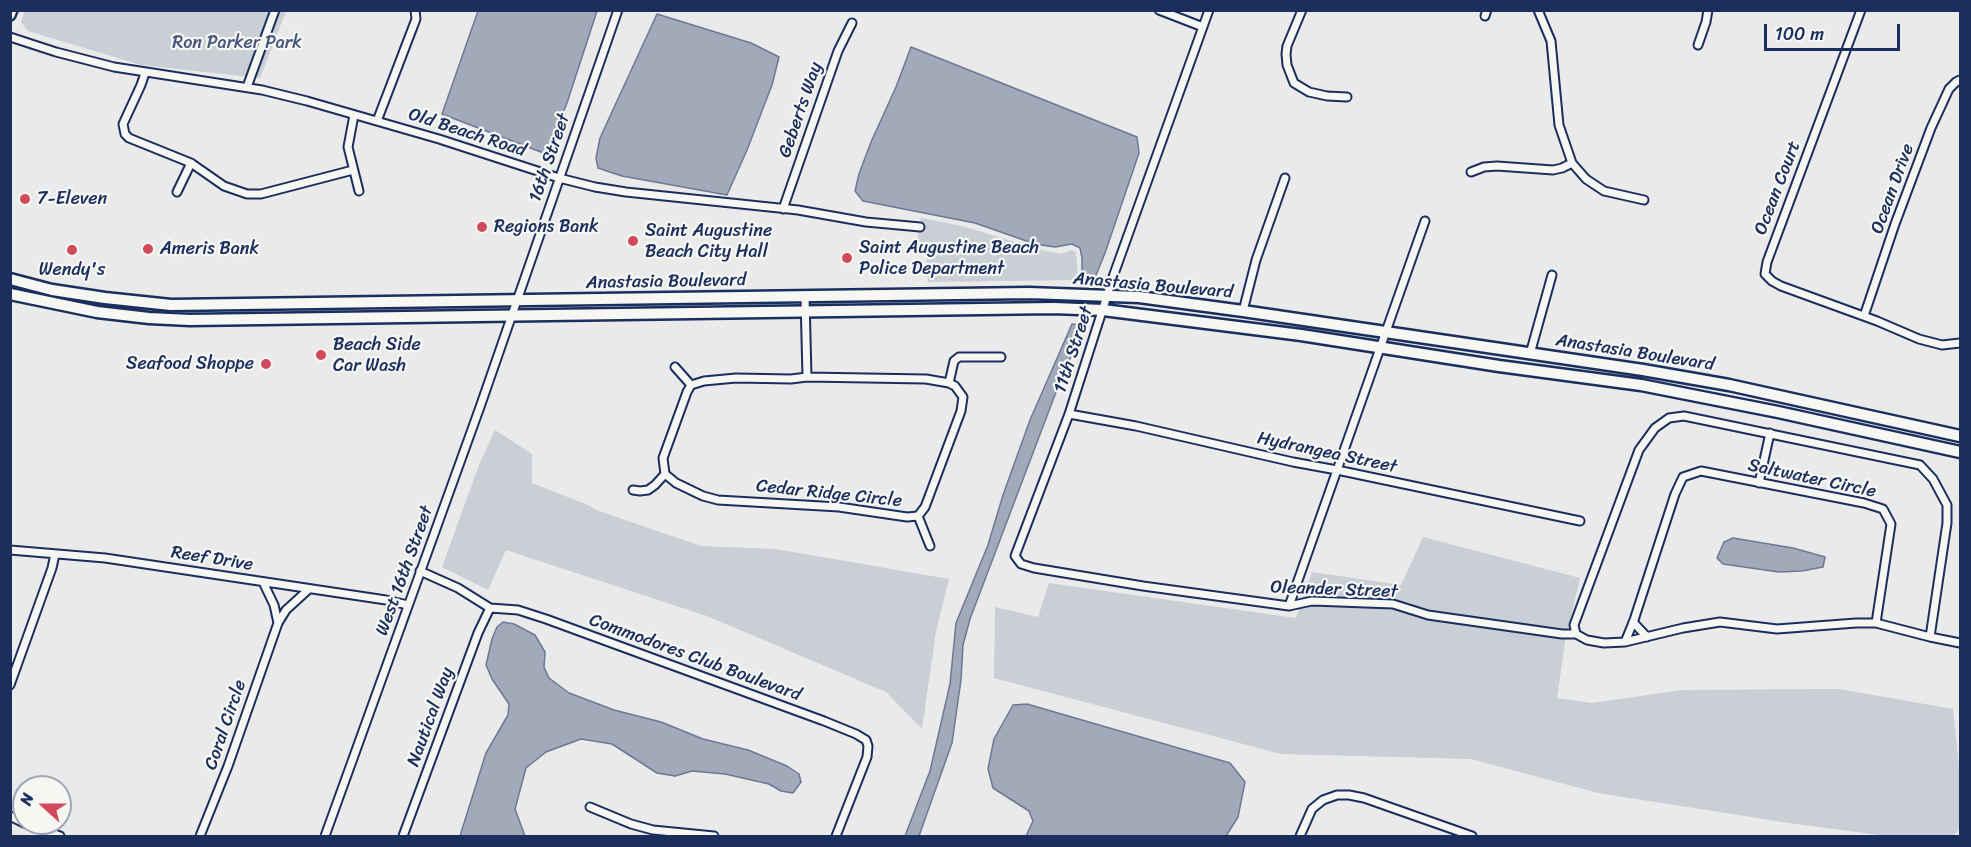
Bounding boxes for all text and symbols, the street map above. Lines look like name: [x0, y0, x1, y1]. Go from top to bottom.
scale bar: [1767, 12, 1904, 50]
text: 100 m: [1775, 18, 1824, 50]
park label: Ron Parker Park: [172, 32, 302, 54]
street label: Geberts Way: [775, 59, 827, 161]
street label: Old Beach Road: [406, 104, 528, 162]
street label: 16th Street: [525, 111, 575, 205]
street label: Ocean Court: [1750, 138, 1806, 238]
street label: Ocean Drive: [1867, 141, 1919, 237]
place label: 7-Eleven: [37, 188, 107, 210]
marker: 7-Eleven: [18, 192, 32, 206]
place label: Regions Bank: [494, 216, 599, 238]
marker: Regions Bank: [475, 220, 489, 234]
place label: Saint Augustine Beach City Hall: [645, 220, 772, 262]
marker: Saint Augustine Beach City Hall: [626, 234, 640, 248]
place label: Saint Augustine Beach Police Department: [859, 237, 1039, 280]
place label: Ameris Bank: [160, 238, 259, 260]
marker: Ameris Bank: [141, 242, 155, 256]
marker: Wendy's: [65, 243, 79, 257]
marker: Saint Augustine Beach Police Department: [840, 251, 854, 265]
place label: Wendy's: [39, 259, 105, 281]
street label: Anastasia Boulevard: [1072, 268, 1234, 304]
street label: Anastasia Boulevard: [586, 270, 746, 294]
street label: 11th Street: [1050, 304, 1098, 396]
street label: Anastasia Boulevard: [1554, 330, 1716, 376]
place label: Beach Side Car Wash: [333, 334, 421, 376]
marker: Beach Side Car Wash: [314, 348, 328, 362]
place label: Seafood Shoppe: [126, 353, 254, 375]
marker: Seafood Shoppe: [259, 357, 273, 371]
street label: Hydrangea Street: [1255, 428, 1399, 478]
street label: Saltwater Circle: [1746, 455, 1878, 503]
street label: Cedar Ridge Circle: [755, 476, 903, 512]
street label: West 16th Street: [372, 503, 438, 639]
street label: Reef Drive: [169, 542, 255, 576]
street label: Oleander Street: [1270, 577, 1398, 603]
street label: Commodores Club Boulevard: [586, 610, 804, 706]
street label: Nautical Way: [403, 664, 459, 770]
street label: Coral Circle: [201, 677, 251, 773]
north arrow: [12, 775, 72, 835]
text: N: [11, 789, 42, 809]

